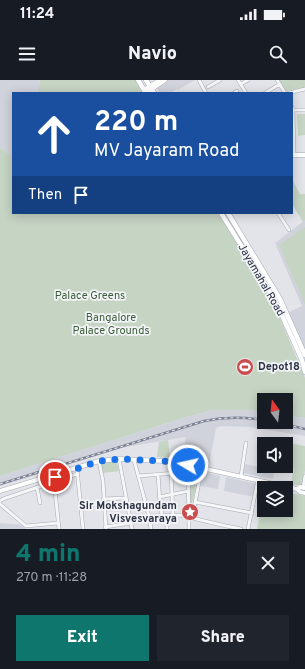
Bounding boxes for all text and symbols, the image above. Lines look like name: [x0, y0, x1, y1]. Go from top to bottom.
text: 11:24: [20, 5, 54, 24]
icon: menu: [16, 43, 38, 65]
text: Navio: [128, 43, 177, 66]
icon: search: [267, 43, 289, 65]
text: 220 m: [94, 105, 178, 141]
icon: ahead: [28, 108, 80, 160]
text: MV Jayaram Road: [94, 140, 239, 163]
icon: arrive: [70, 184, 92, 206]
text: Then: [28, 186, 62, 205]
street label: Jayamahal Road: [235, 241, 287, 319]
park label: Palace Greens: [55, 289, 125, 303]
park label: Bangalore Palace Grounds: [72, 311, 150, 338]
sports icon: Depot18: [235, 357, 255, 377]
place label: Depot18: [258, 360, 300, 374]
north arrow: [257, 393, 293, 429]
map controls: [257, 393, 293, 517]
button: sound: [257, 437, 293, 473]
position arrow: [167, 444, 209, 486]
pin: [38, 460, 72, 494]
icon: arrive: [44, 466, 66, 488]
button: layers: [257, 481, 293, 517]
place label: Sir Mokshagundam Visvesvaraya: [79, 499, 177, 526]
place icon: Sir Mokshagundam Visvesvaraya: [180, 502, 200, 522]
text: 4 min: [16, 540, 80, 570]
button: close: [247, 542, 289, 584]
text: 270 m · 11:28: [16, 570, 87, 586]
button: Exit: [16, 615, 149, 661]
button: Share: [157, 615, 289, 661]

